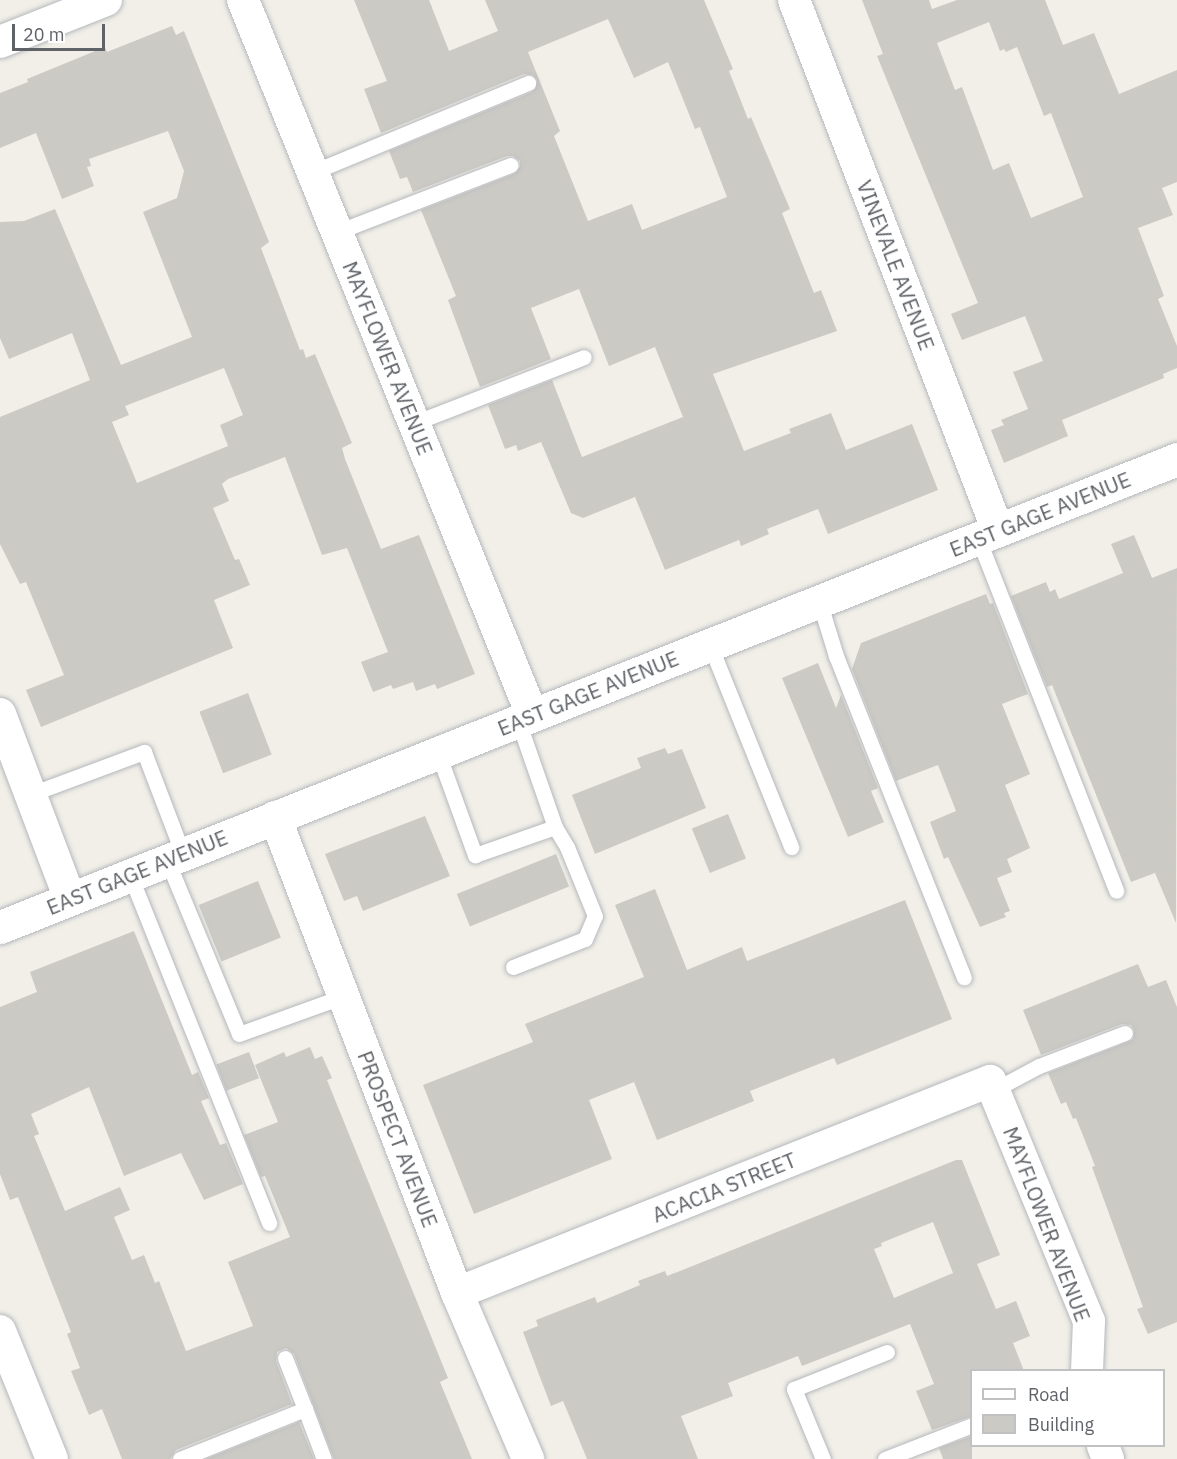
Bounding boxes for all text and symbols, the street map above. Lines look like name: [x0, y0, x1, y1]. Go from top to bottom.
scale bar: [15, 12, 108, 50]
text: 20 m: [23, 23, 65, 46]
street label: VINEVALE AVENUE: [852, 176, 940, 354]
street label: MAYFLOWER AVENUE: [338, 257, 438, 459]
street label: EAST GAGE AVENUE: [946, 466, 1134, 562]
street label: EAST GAGE AVENUE: [494, 645, 682, 741]
street label: EAST GAGE AVENUE: [43, 824, 231, 920]
street label: PROSPECT AVENUE: [353, 1047, 443, 1231]
street label: MAYFLOWER AVENUE: [998, 1123, 1096, 1325]
street label: ACACIA STREET: [648, 1147, 800, 1227]
legend: [970, 1369, 1165, 1447]
text: Road: [1028, 1383, 1069, 1406]
text: Building: [1028, 1413, 1094, 1436]

